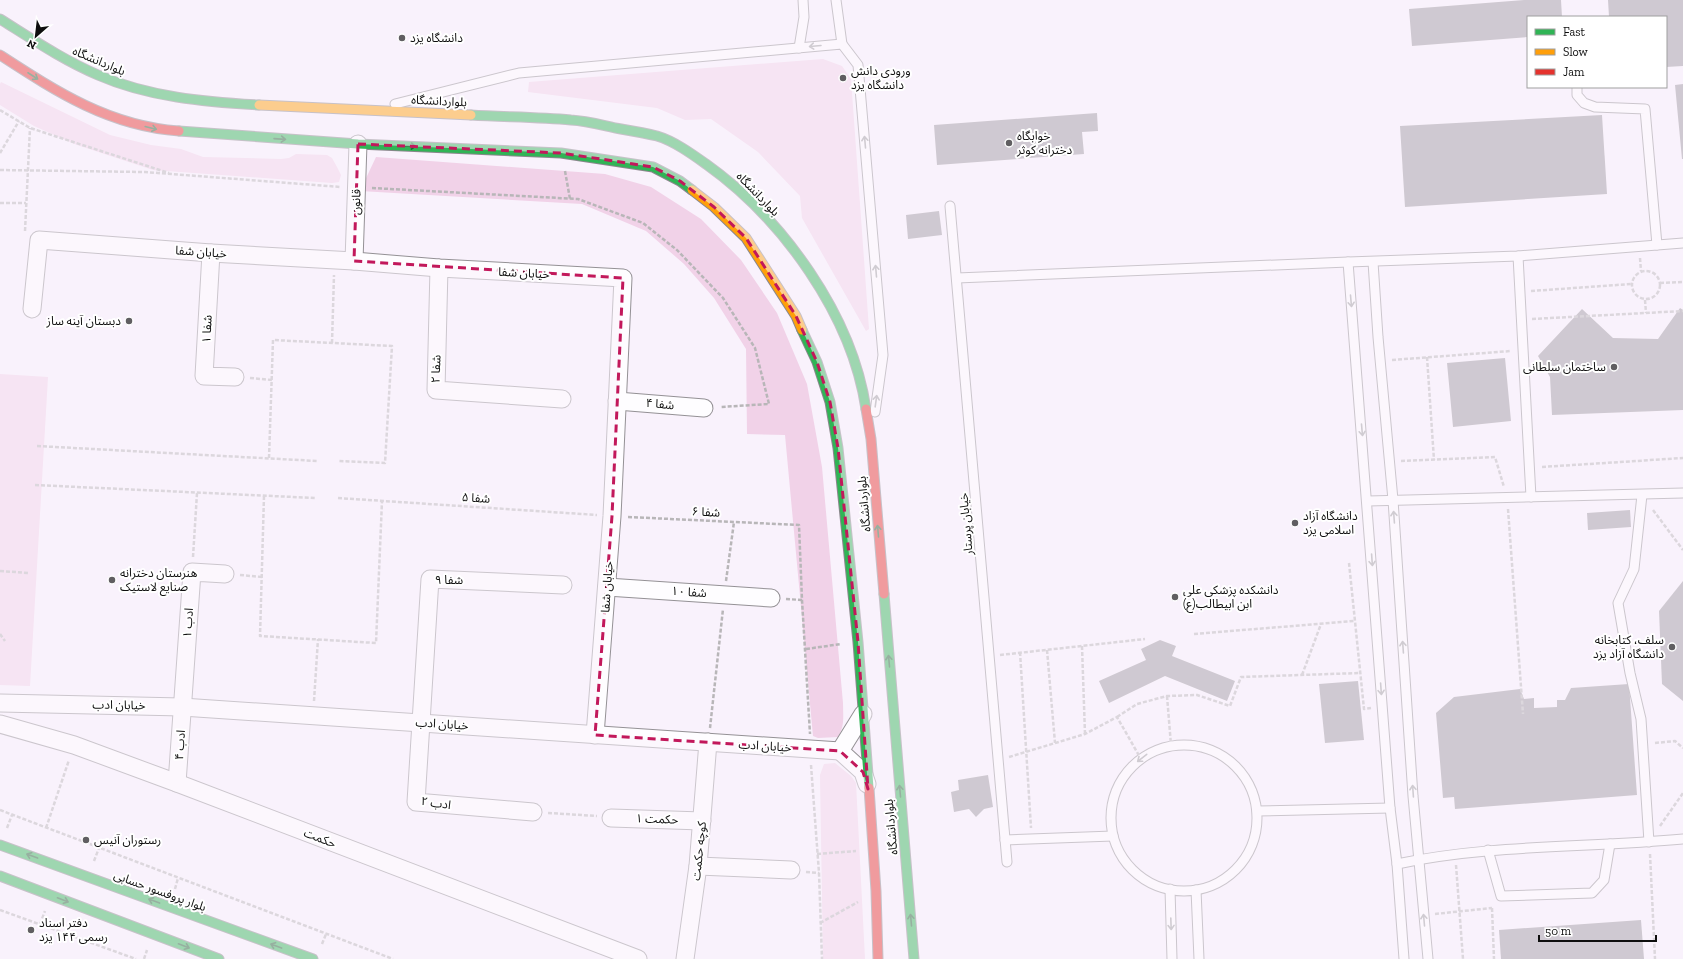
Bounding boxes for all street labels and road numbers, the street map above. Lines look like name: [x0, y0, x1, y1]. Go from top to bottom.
street label: بلواردانشگاه: [71, 44, 127, 78]
street label: بلواردانشگاه: [411, 93, 467, 109]
street label: بلواردانشگاه: [734, 169, 782, 219]
street label: قانون: [349, 189, 363, 215]
street label: خیابان شفا: [175, 243, 227, 261]
street label: خیابان شفا: [498, 265, 550, 281]
street label: شفا ۱: [199, 314, 215, 344]
street label: شفا ۲: [429, 355, 443, 383]
street label: شفا ۴: [645, 396, 675, 412]
street label: بلواردانشگاه: [855, 476, 873, 532]
street label: شفا ۵: [461, 490, 491, 506]
street label: خیابان پرستار: [956, 492, 977, 557]
street label: شفا ۶: [691, 504, 721, 520]
street label: خیابان شفا: [598, 561, 616, 613]
street label: شفا ۹: [435, 573, 463, 587]
street label: شفا ۱۰: [671, 584, 707, 600]
street label: ادب ۱: [180, 607, 196, 639]
street label: خیابان ادب: [92, 698, 146, 713]
street label: خیابان ادب: [415, 715, 469, 733]
street label: ادب ۴: [172, 729, 188, 761]
street label: خیابان ادب: [738, 737, 792, 755]
street label: ادب ۲: [420, 794, 452, 812]
street label: بلواردانشگاه: [882, 799, 900, 855]
street label: حکمت ۱: [635, 811, 679, 827]
street label: کوچه حکمت: [689, 820, 710, 881]
street label: حکمت: [302, 826, 338, 850]
street label: بلوار پروفسور حسابی: [111, 868, 208, 915]

